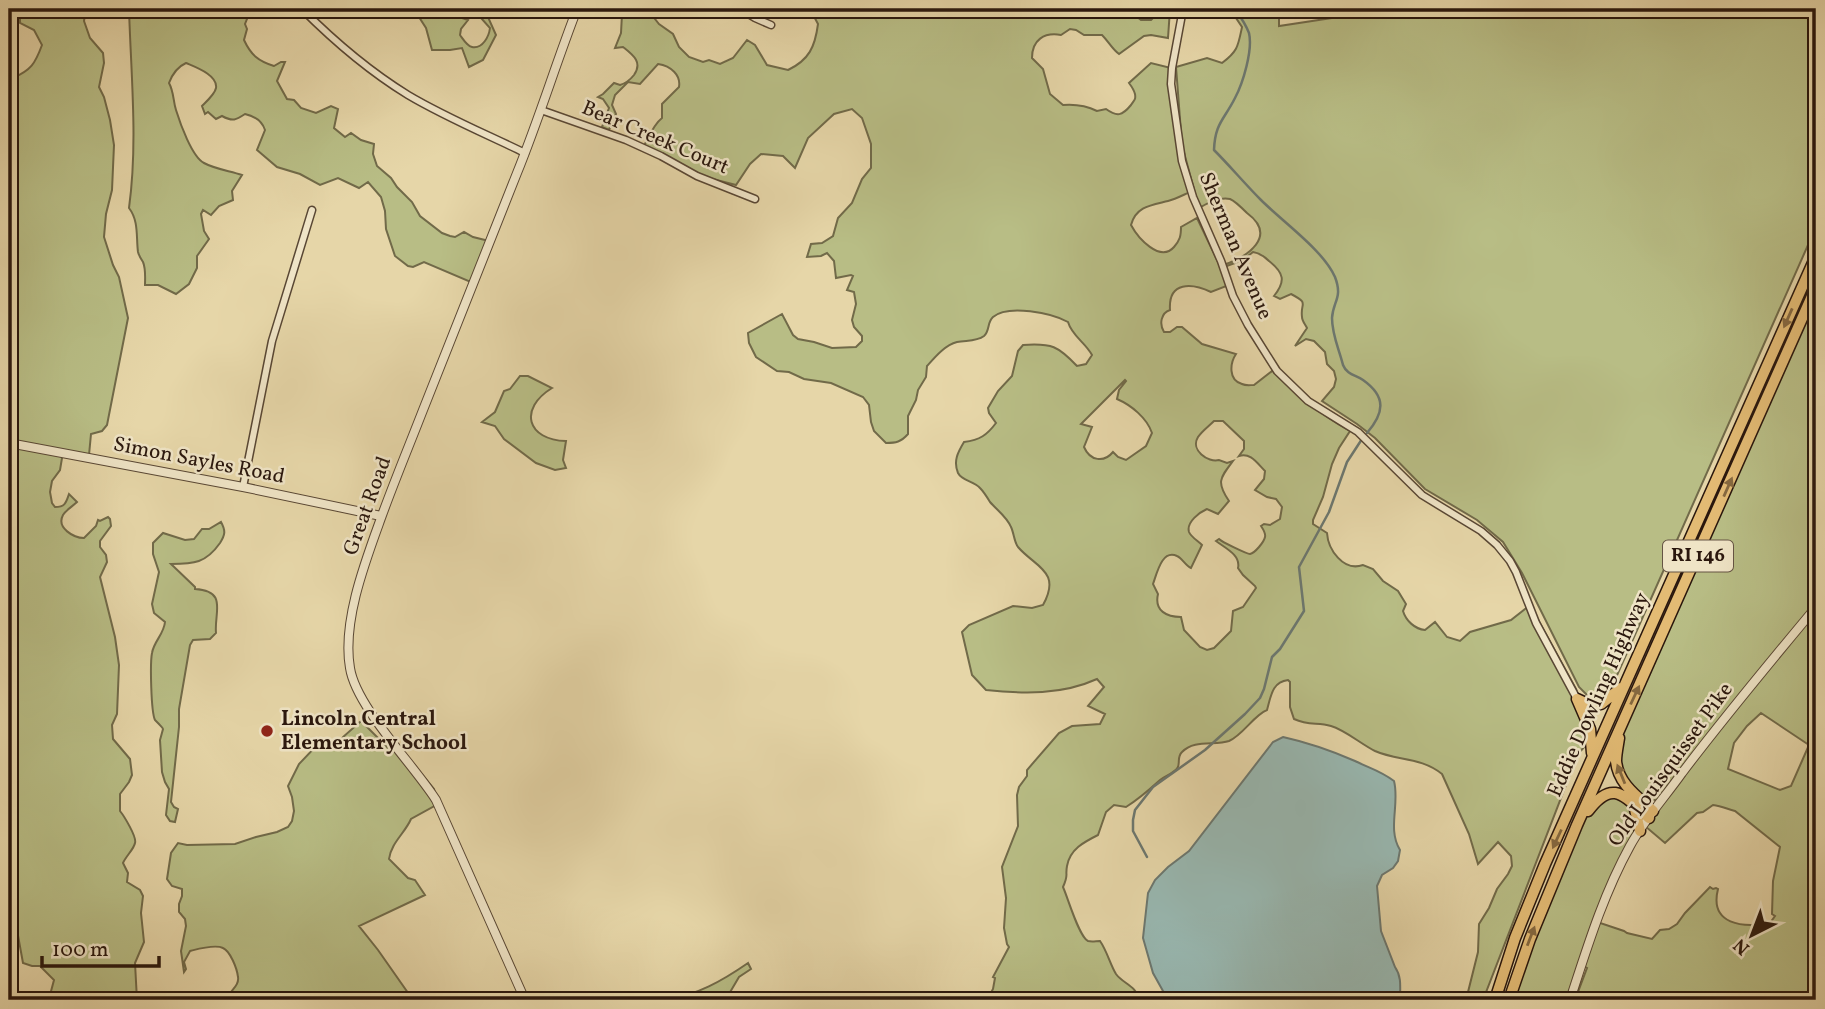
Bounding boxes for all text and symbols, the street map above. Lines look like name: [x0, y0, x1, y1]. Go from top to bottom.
street label: Bear Creek Court: [577, 94, 733, 182]
street label: Sherman Avenue: [1191, 168, 1279, 324]
one-way arrow: [1782, 308, 1793, 329]
street label: Simon Sayles Road: [111, 430, 287, 492]
street label: Great Road: [337, 453, 399, 559]
one-way arrow: [1723, 477, 1734, 498]
road number: RI 146: [1663, 540, 1733, 572]
street label: Eddie Dowling Highway: [1541, 587, 1658, 802]
street label: Old Louisquisset Pike: [1602, 677, 1741, 853]
one-way arrow: [1629, 685, 1641, 705]
place label: Lincoln Central Elementary School: [281, 705, 467, 758]
marker: Lincoln Central Elementary School: [259, 723, 275, 739]
one-way arrow: [1616, 764, 1627, 785]
one-way arrow: [1551, 829, 1562, 849]
north arrow: [1716, 900, 1786, 970]
scale bar: [42, 925, 159, 969]
one-way arrow: [1526, 925, 1537, 946]
text: N: [1728, 932, 1756, 960]
text: 100 m: [52, 936, 109, 965]

